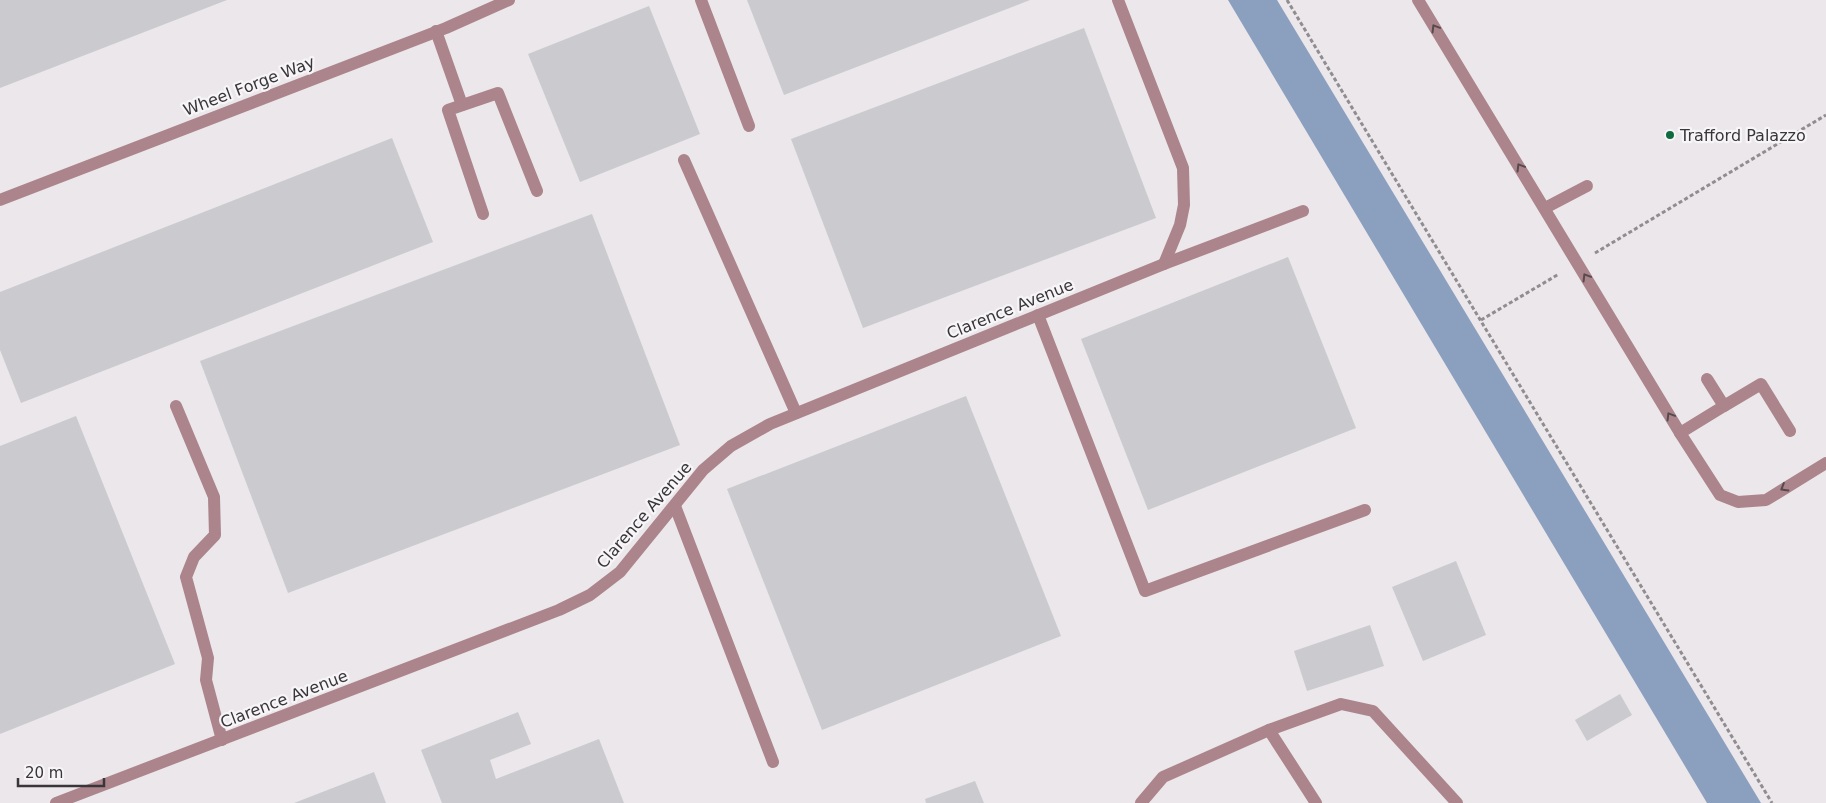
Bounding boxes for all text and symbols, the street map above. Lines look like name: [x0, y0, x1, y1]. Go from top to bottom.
one-way arrow: [1431, 24, 1441, 33]
street label: Wheel Forge Way: [181, 52, 317, 120]
place label: Trafford Palazzo: [1679, 126, 1806, 145]
marker: Trafford Palazzo: [1664, 129, 1676, 141]
one-way arrow: [1516, 163, 1526, 172]
one-way arrow: [1583, 273, 1593, 282]
street label: Clarence Avenue: [944, 275, 1076, 343]
one-way arrow: [1666, 413, 1676, 422]
street label: Clarence Avenue: [593, 458, 695, 572]
one-way arrow: [1781, 482, 1790, 492]
street label: Clarence Avenue: [218, 666, 350, 732]
scale bar: [18, 756, 104, 788]
text: 20 m: [25, 764, 63, 782]

